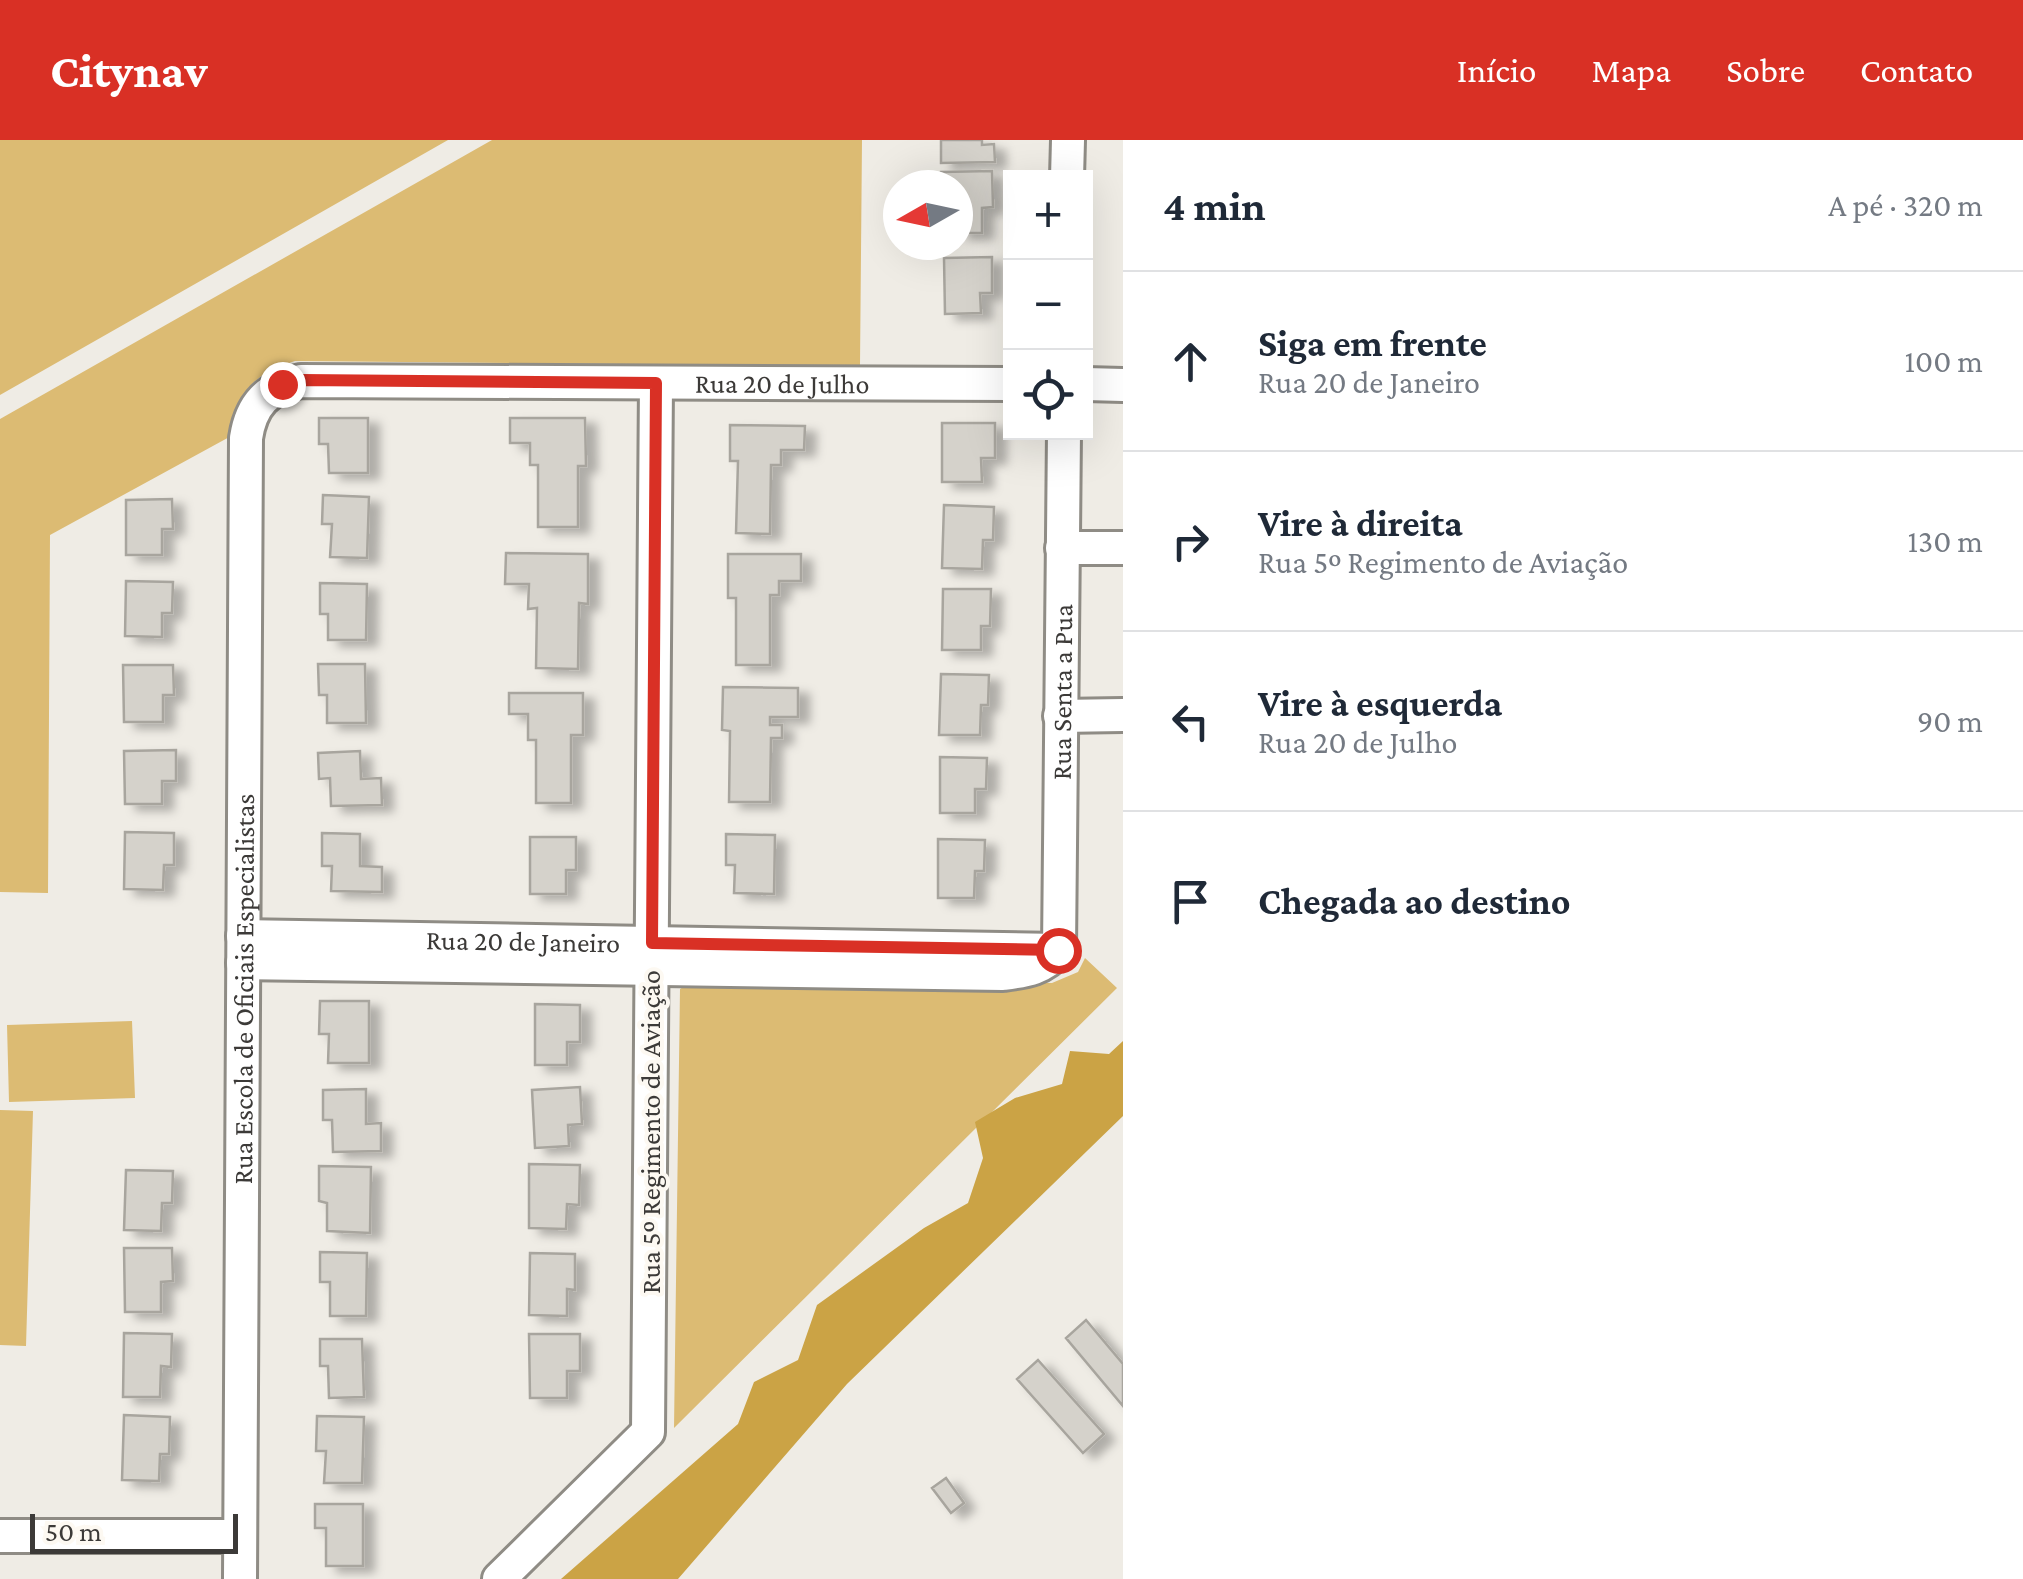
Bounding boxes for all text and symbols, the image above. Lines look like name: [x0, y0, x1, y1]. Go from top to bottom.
text: Citynav: [50, 44, 208, 97]
text: Início: [1457, 51, 1536, 90]
text: Mapa: [1591, 51, 1671, 90]
text: Sobre: [1726, 51, 1805, 90]
text: Contato: [1860, 51, 1973, 90]
north arrow: [883, 170, 973, 260]
map controls: [1003, 170, 1093, 440]
button: +: [1003, 170, 1093, 260]
text: 4 min: [1163, 182, 1266, 229]
text: A pé · 320 m: [1828, 187, 1983, 223]
button: −: [1003, 260, 1093, 350]
text: Siga em frente: [1258, 322, 1487, 364]
icon: ahead: [1163, 334, 1218, 389]
text: 100 m: [1904, 343, 1983, 379]
button: locate: [1003, 350, 1093, 440]
route end: [260, 362, 306, 408]
text: Rua 20 de Janeiro: [1258, 364, 1480, 400]
street label: Rua 20 de Julho: [695, 368, 869, 399]
text: Vire à direita: [1258, 502, 1463, 544]
icon: right: [1163, 514, 1218, 569]
text: 130 m: [1907, 523, 1983, 559]
text: Rua 5º Regimento de Aviação: [1258, 544, 1628, 580]
street label: Rua Senta a Pua: [1046, 604, 1078, 780]
text: Vire à esquerda: [1258, 682, 1502, 724]
icon: left: [1163, 694, 1218, 749]
text: 90 m: [1917, 703, 1983, 739]
text: Rua 20 de Julho: [1258, 724, 1457, 760]
street label: Rua Escola de Oficiais Especialistas: [227, 793, 260, 1185]
icon: arrive: [1163, 874, 1218, 929]
text: Chegada ao destino: [1258, 880, 1571, 922]
street label: Rua 20 de Janeiro: [426, 924, 620, 958]
route start: [1036, 928, 1082, 974]
street label: Rua 5º Regimento de Aviação: [635, 970, 666, 1294]
scale bar: [30, 1509, 238, 1554]
text: 50 m: [45, 1516, 102, 1547]

